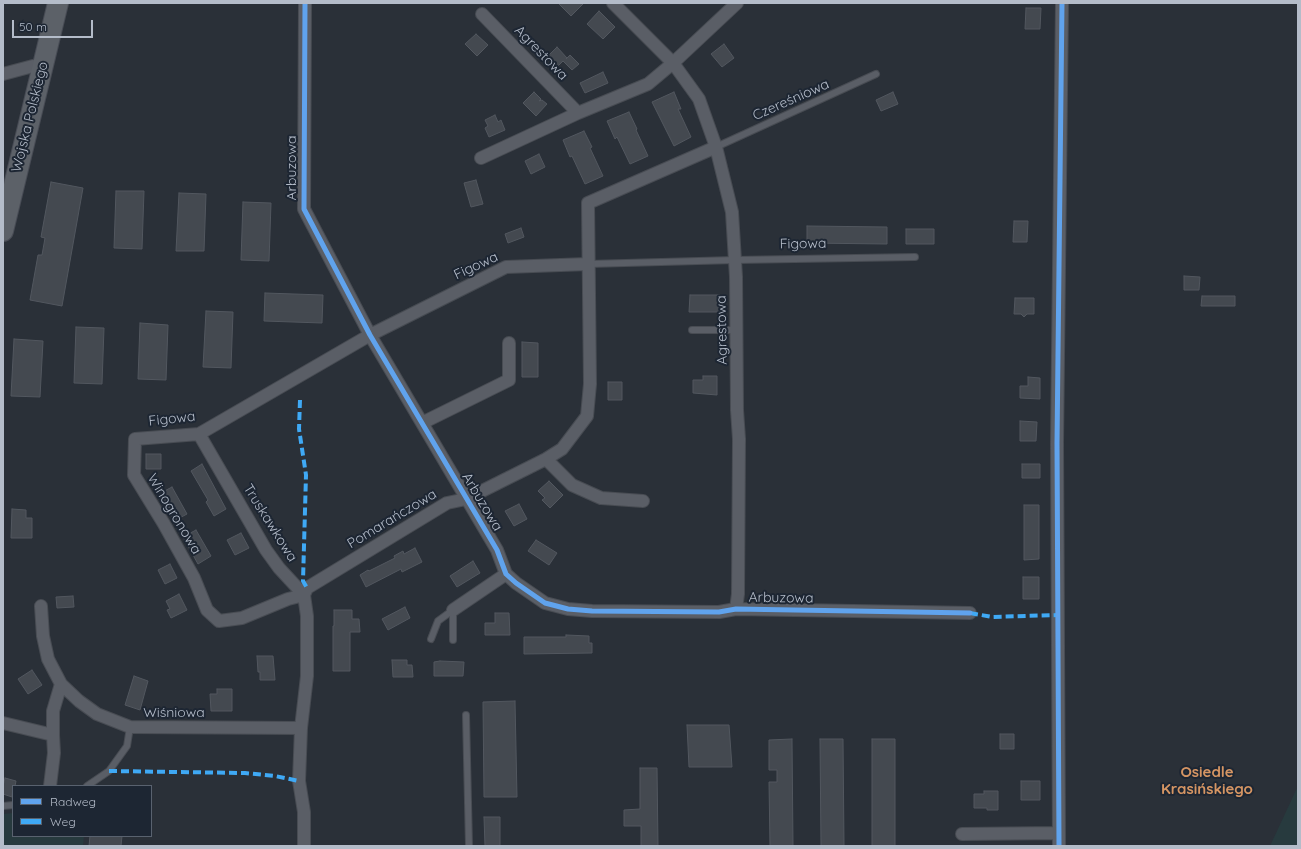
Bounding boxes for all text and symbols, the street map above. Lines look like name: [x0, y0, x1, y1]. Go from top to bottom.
scale bar: [14, 12, 95, 38]
text: 50 m: [19, 19, 47, 34]
street label: Agrestowa: [511, 22, 571, 84]
street label: Wojska Polskiego: [8, 60, 52, 174]
street label: Czereśniowa: [750, 76, 832, 124]
street label: Arbuzowa: [284, 136, 300, 200]
street label: Figowa: [779, 235, 827, 253]
street label: Figowa: [451, 248, 501, 284]
street label: Agrestowa: [713, 295, 731, 365]
street label: Figowa: [148, 408, 196, 430]
street label: Arbuzowa: [458, 470, 506, 534]
street label: Winogronowa: [143, 471, 205, 557]
street label: Truskawkowa: [239, 481, 301, 565]
street label: Pomarańczowa: [344, 486, 440, 552]
street label: Arbuzowa: [748, 589, 814, 607]
street label: Wiśniowa: [143, 705, 205, 721]
district label: Osiedle Krasińskiego: [1161, 763, 1253, 798]
legend: [12, 785, 152, 837]
text: Radweg: [50, 794, 96, 809]
text: Weg: [50, 814, 76, 829]

